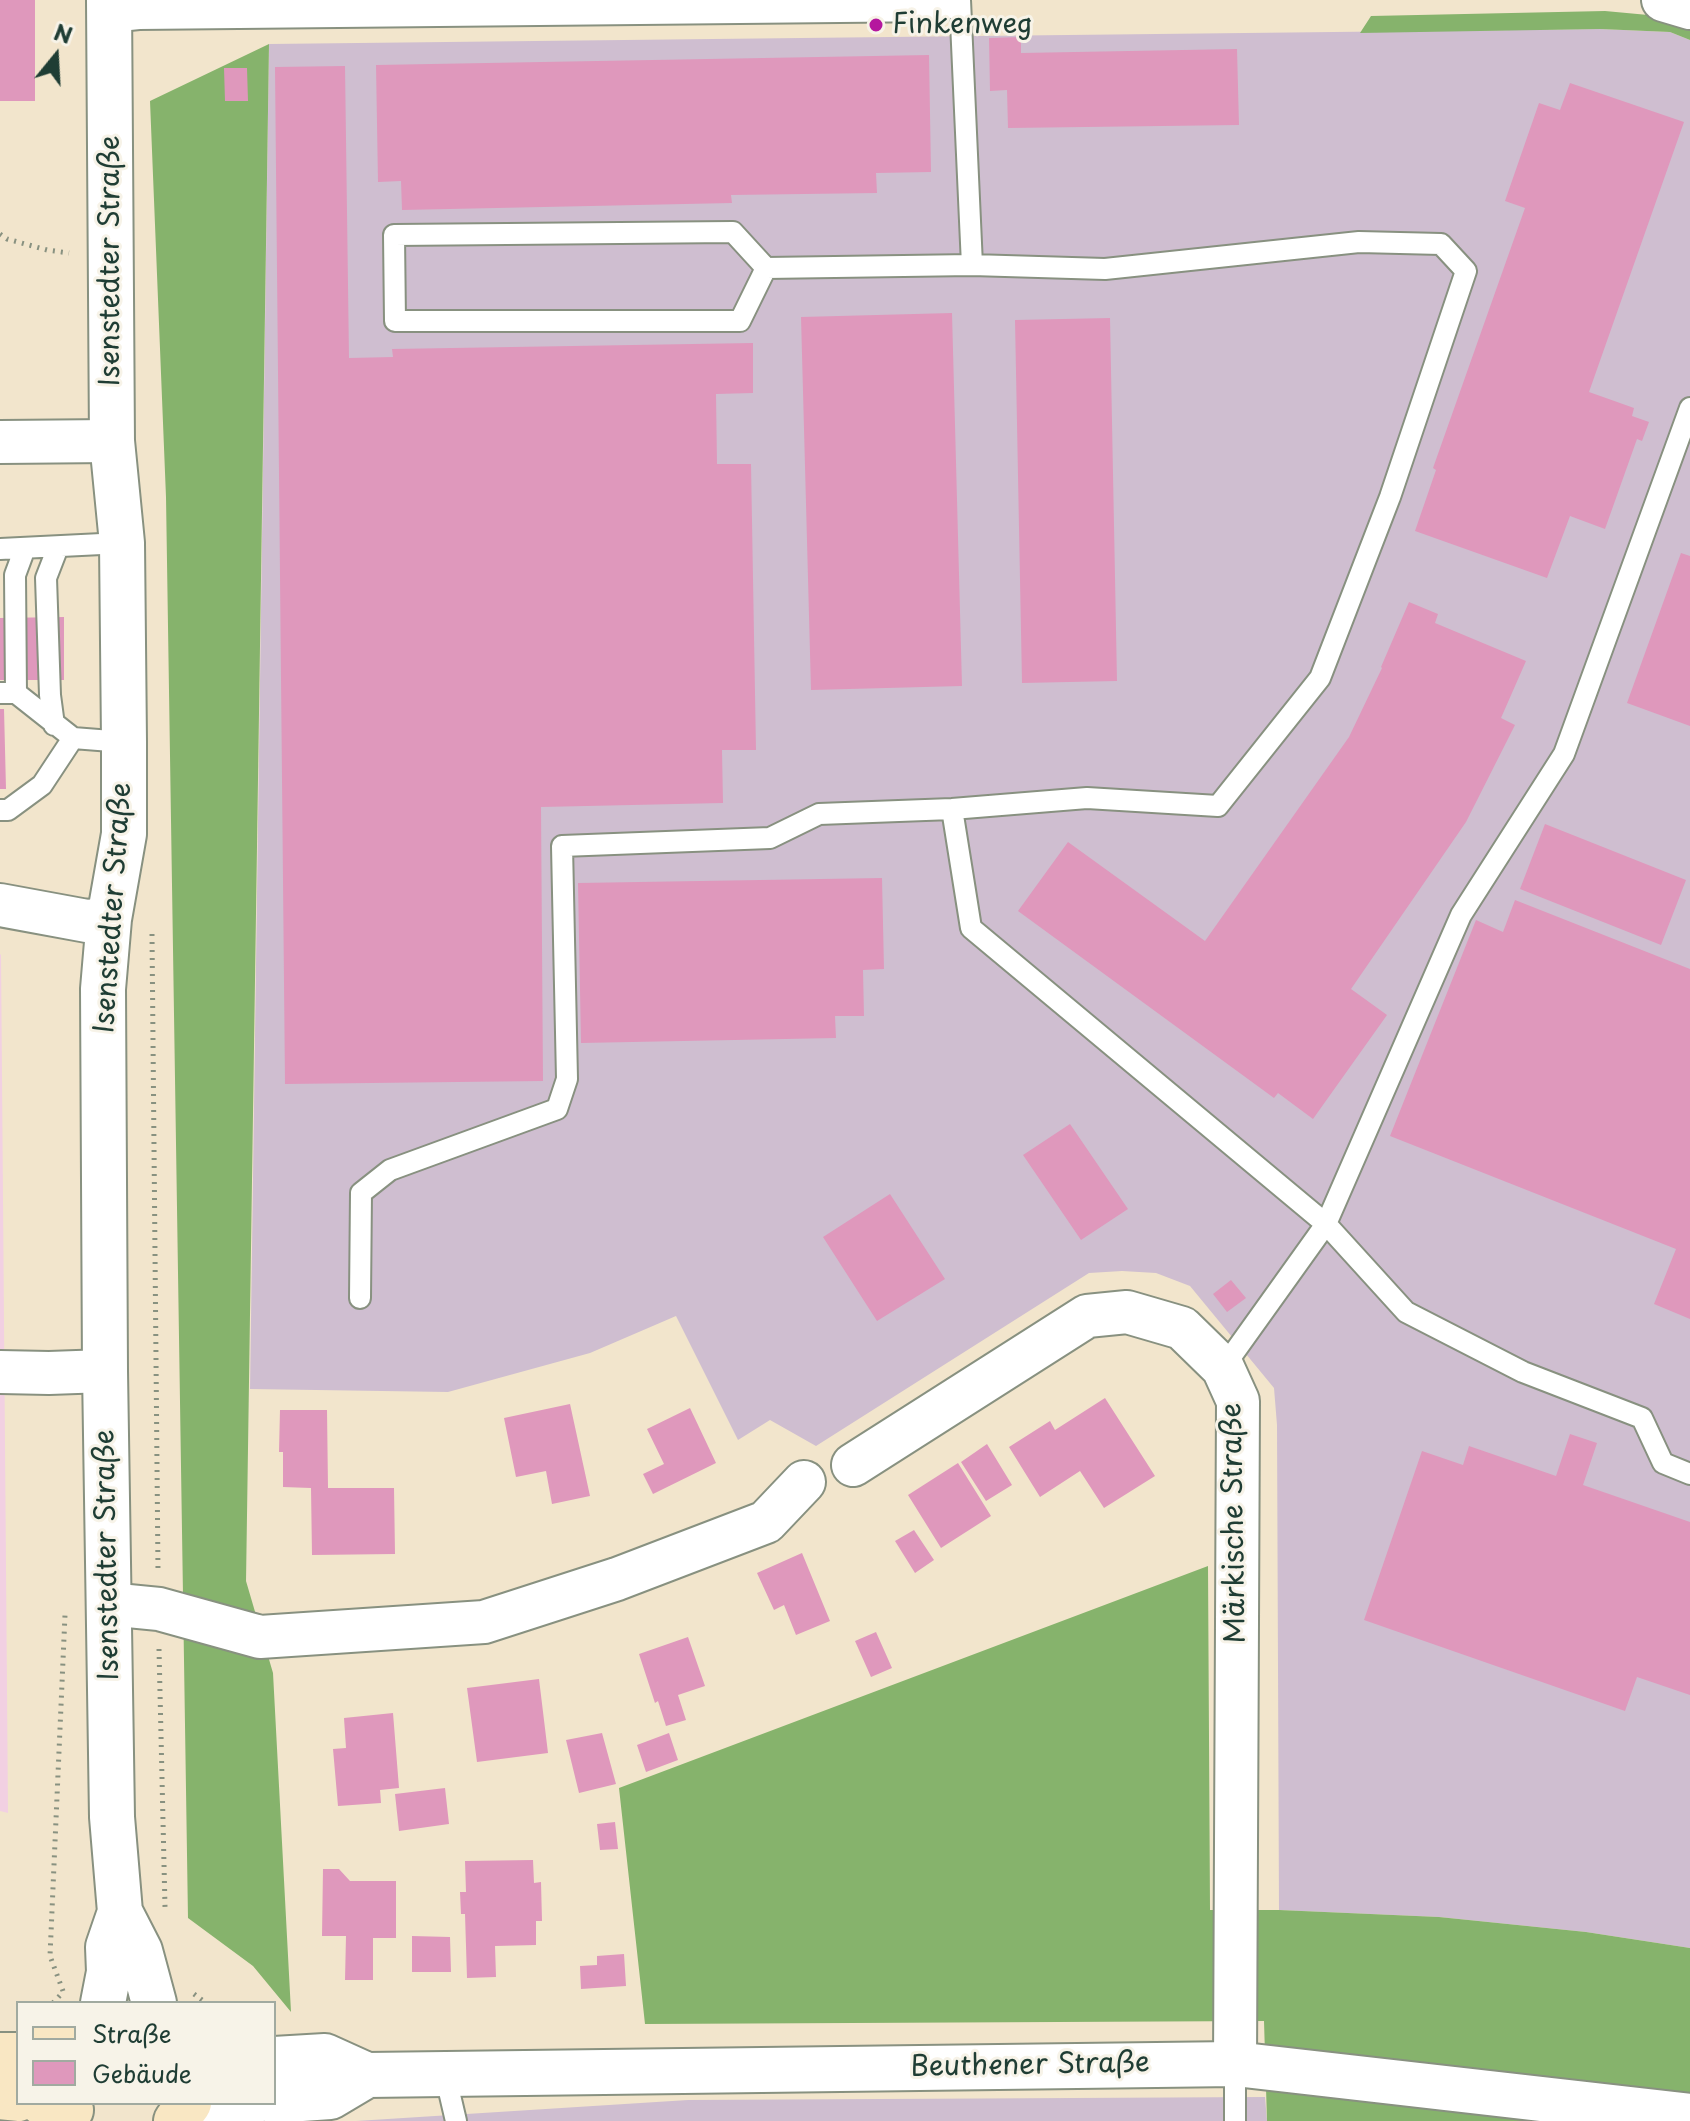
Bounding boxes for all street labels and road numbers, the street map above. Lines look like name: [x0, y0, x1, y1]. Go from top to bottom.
street label: Isenstedter Straße: [94, 135, 128, 387]
street label: Isenstedter Straße: [88, 782, 140, 1034]
street label: Märkische Straße: [1216, 1402, 1254, 1644]
street label: Isenstedter Straße: [89, 1429, 127, 1681]
street label: Beuthener Straße: [910, 2047, 1150, 2085]

